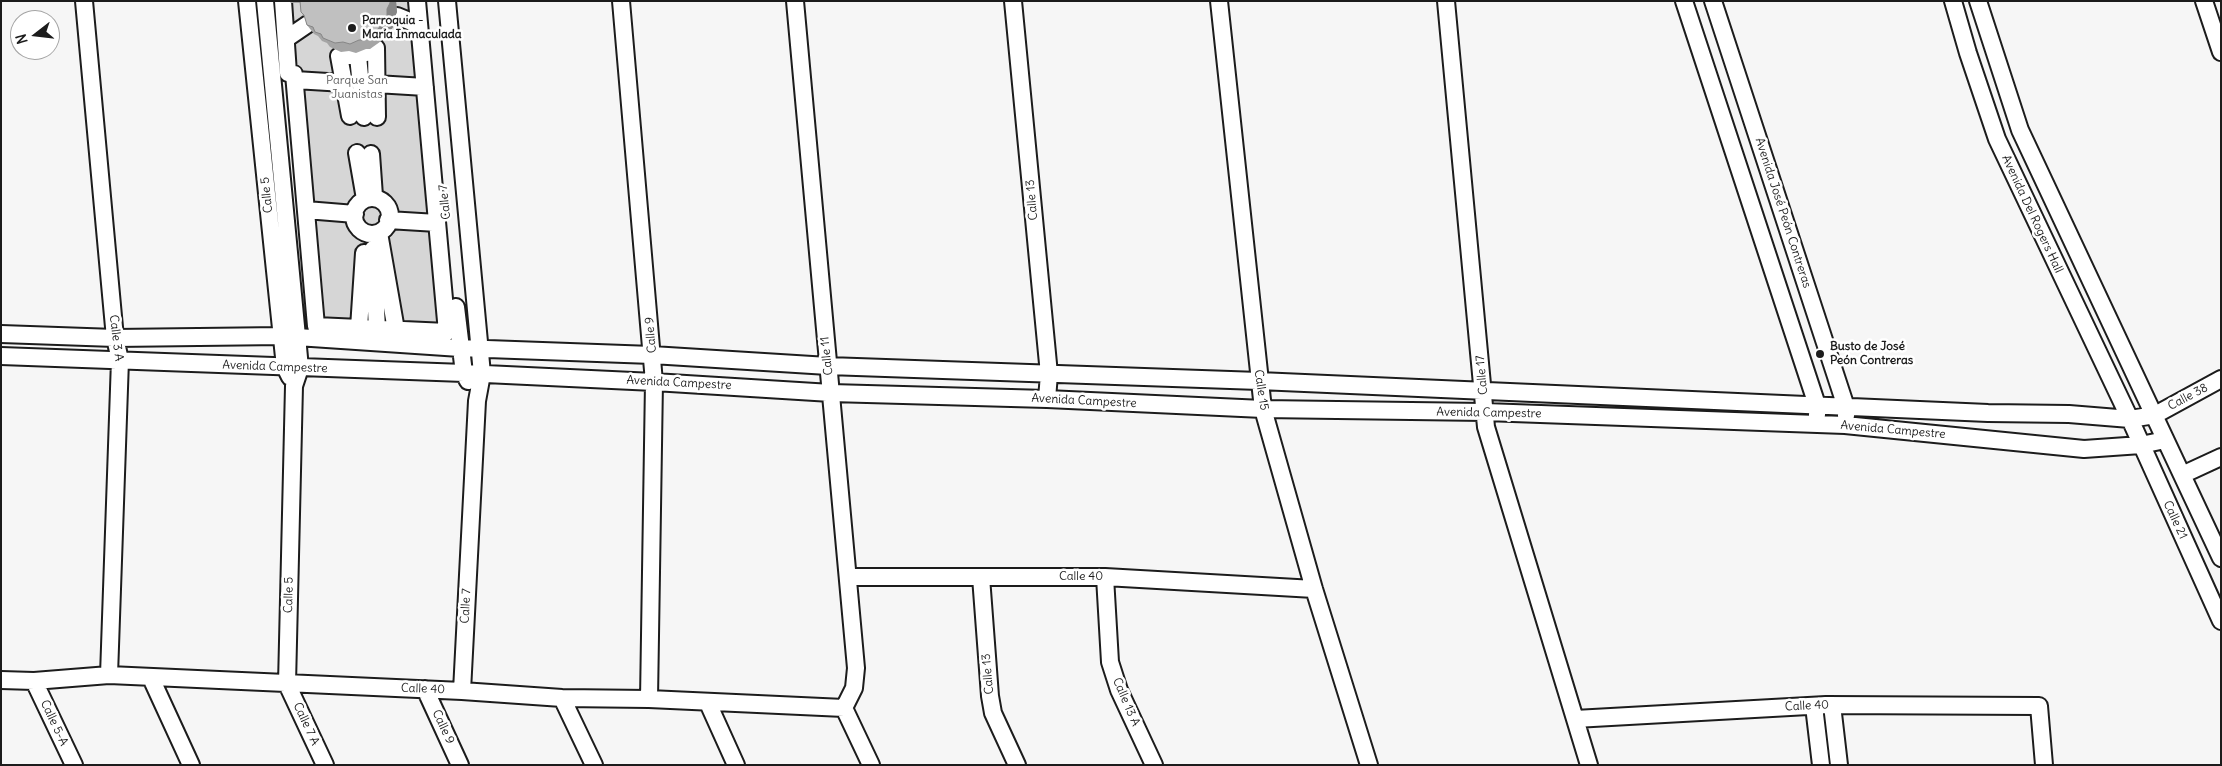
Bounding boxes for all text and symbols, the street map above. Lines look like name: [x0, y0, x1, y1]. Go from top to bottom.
north arrow: [10, 10, 60, 60]
place label: Parroquia - María Inmaculada: [362, 14, 462, 42]
marker: Parroquia - María Inmaculada: [346, 22, 358, 34]
text: N: [12, 32, 32, 46]
park label: Parque San Juanistas: [326, 74, 388, 102]
street label: Avenida José Peón Contreras: [1752, 136, 1814, 290]
street label: Avenida Del Rogers Hall: [1998, 153, 2066, 275]
street label: Calle 5: [258, 176, 276, 214]
street label: Calle 13: [1023, 179, 1041, 221]
street label: Calle 7: [436, 184, 454, 220]
street label: Calle 3 A: [106, 314, 126, 362]
street label: Calle 9: [642, 316, 660, 354]
street label: Calle 11: [818, 336, 836, 376]
place label: Busto de José Peón Contreras: [1830, 340, 1913, 368]
marker: Busto de José Peón Contreras: [1814, 348, 1826, 360]
street label: Calle 17: [1473, 354, 1491, 396]
street label: Avenida Campestre: [222, 358, 328, 376]
street label: Calle 15: [1251, 369, 1271, 411]
street label: Avenida Campestre: [626, 373, 732, 393]
street label: Calle 38: [2166, 381, 2210, 413]
street label: Avenida Campestre: [1031, 391, 1137, 411]
street label: Avenida Campestre: [1436, 405, 1542, 421]
street label: Avenida Campestre: [1840, 418, 1946, 442]
street label: Calle 21: [2160, 499, 2190, 541]
street label: Calle 40: [1059, 570, 1103, 584]
street label: Calle 5: [281, 577, 297, 613]
street label: Calle 7: [458, 588, 474, 624]
street label: Calle 13: [979, 653, 997, 695]
street label: Calle 13 A: [1109, 675, 1143, 729]
street label: Calle 40: [401, 681, 445, 697]
street label: Calle 5-A: [37, 698, 71, 748]
street label: Calle 40: [1785, 698, 1829, 714]
street label: Calle 7 A: [290, 700, 322, 748]
street label: Calle 9: [429, 708, 457, 746]

